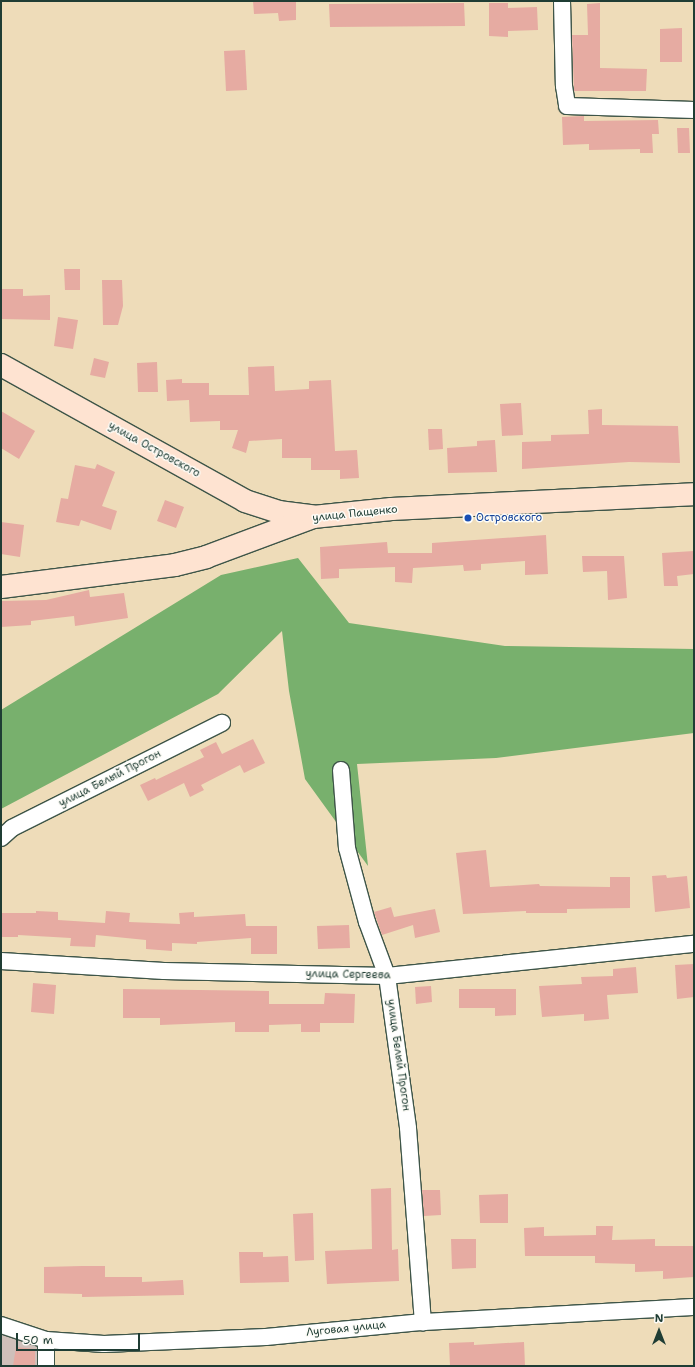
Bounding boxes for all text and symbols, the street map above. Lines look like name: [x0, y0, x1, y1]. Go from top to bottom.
street label: улица Островского: [106, 419, 202, 481]
street label: улица Пащенко: [312, 503, 398, 525]
place label: Островского: [476, 511, 542, 525]
marker: Островского: [463, 513, 473, 523]
street label: улица Белый Прогон: [57, 747, 163, 811]
street label: улица Сергеева: [305, 968, 391, 982]
street label: улица Белый Прогон: [384, 998, 412, 1112]
north arrow: [639, 1311, 679, 1351]
text: N: [655, 1311, 663, 1326]
street label: Луговая улица: [305, 1318, 387, 1340]
scale bar: [18, 1325, 142, 1351]
text: 50 m: [23, 1332, 53, 1348]

